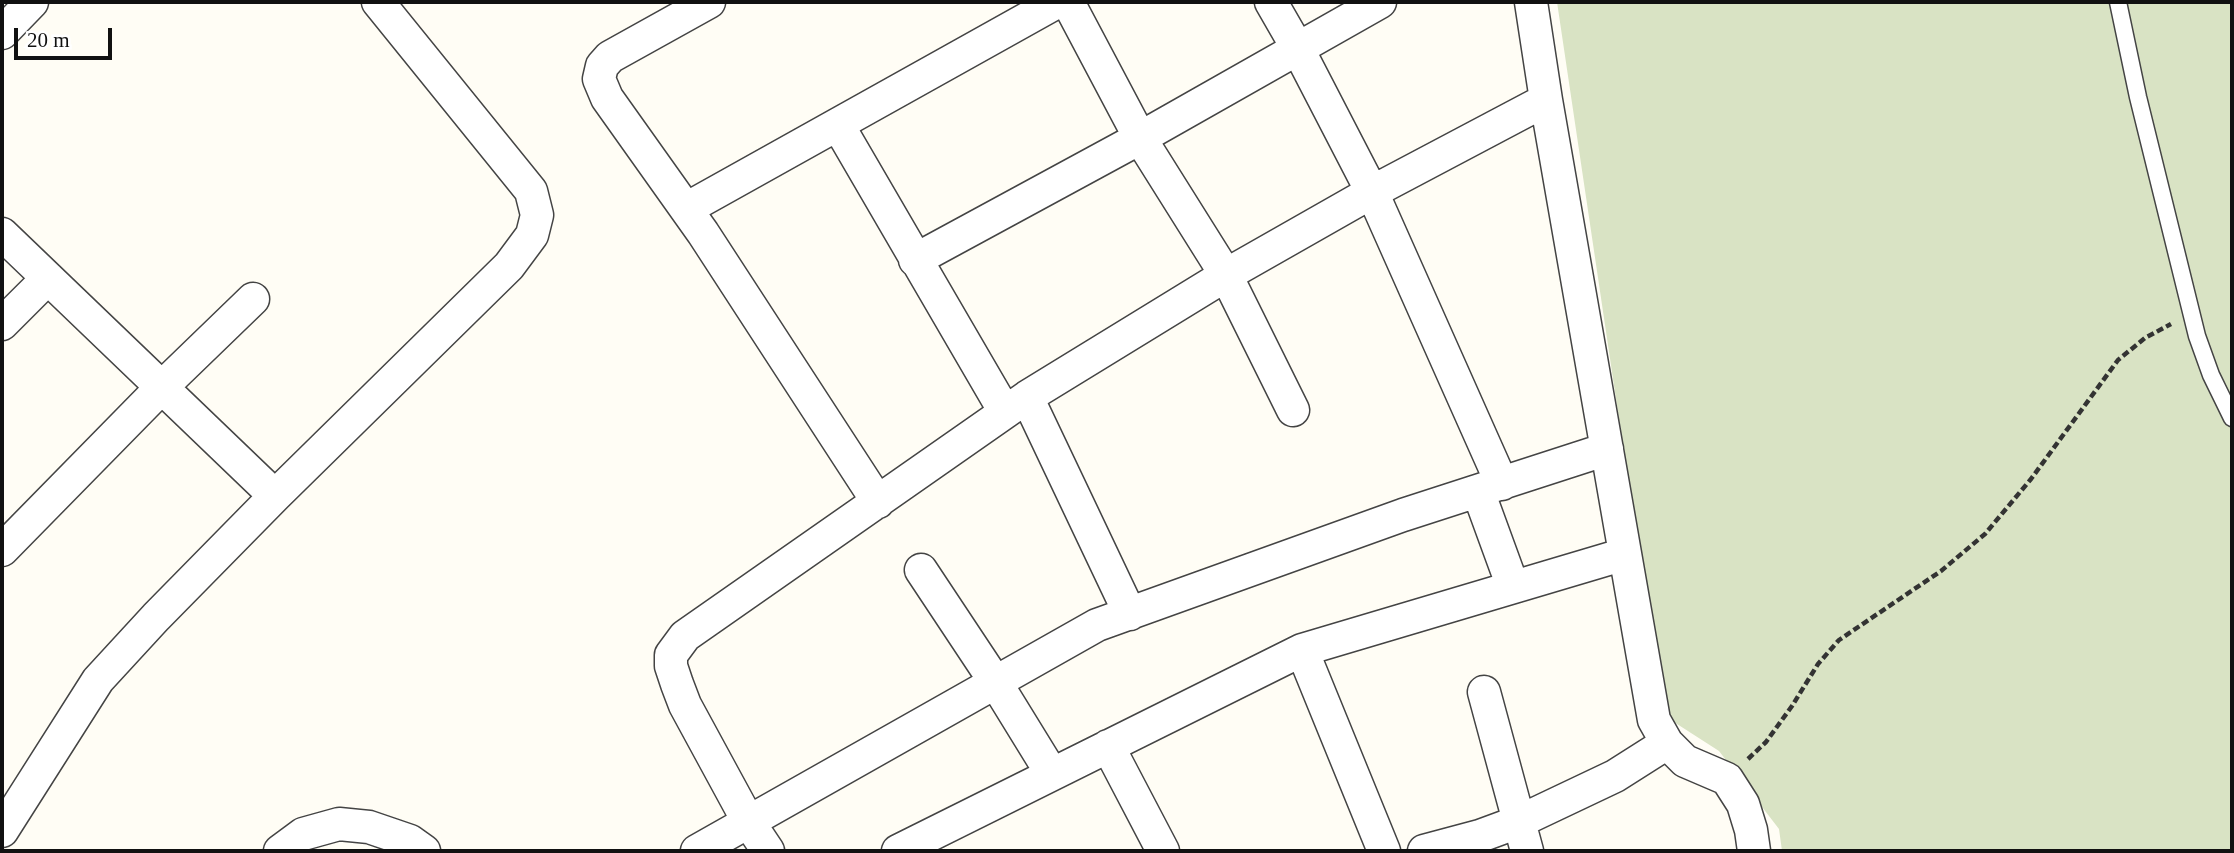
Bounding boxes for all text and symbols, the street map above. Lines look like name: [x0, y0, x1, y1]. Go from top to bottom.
scale bar: [18, 14, 116, 58]
text: 20 m: [27, 28, 70, 52]

